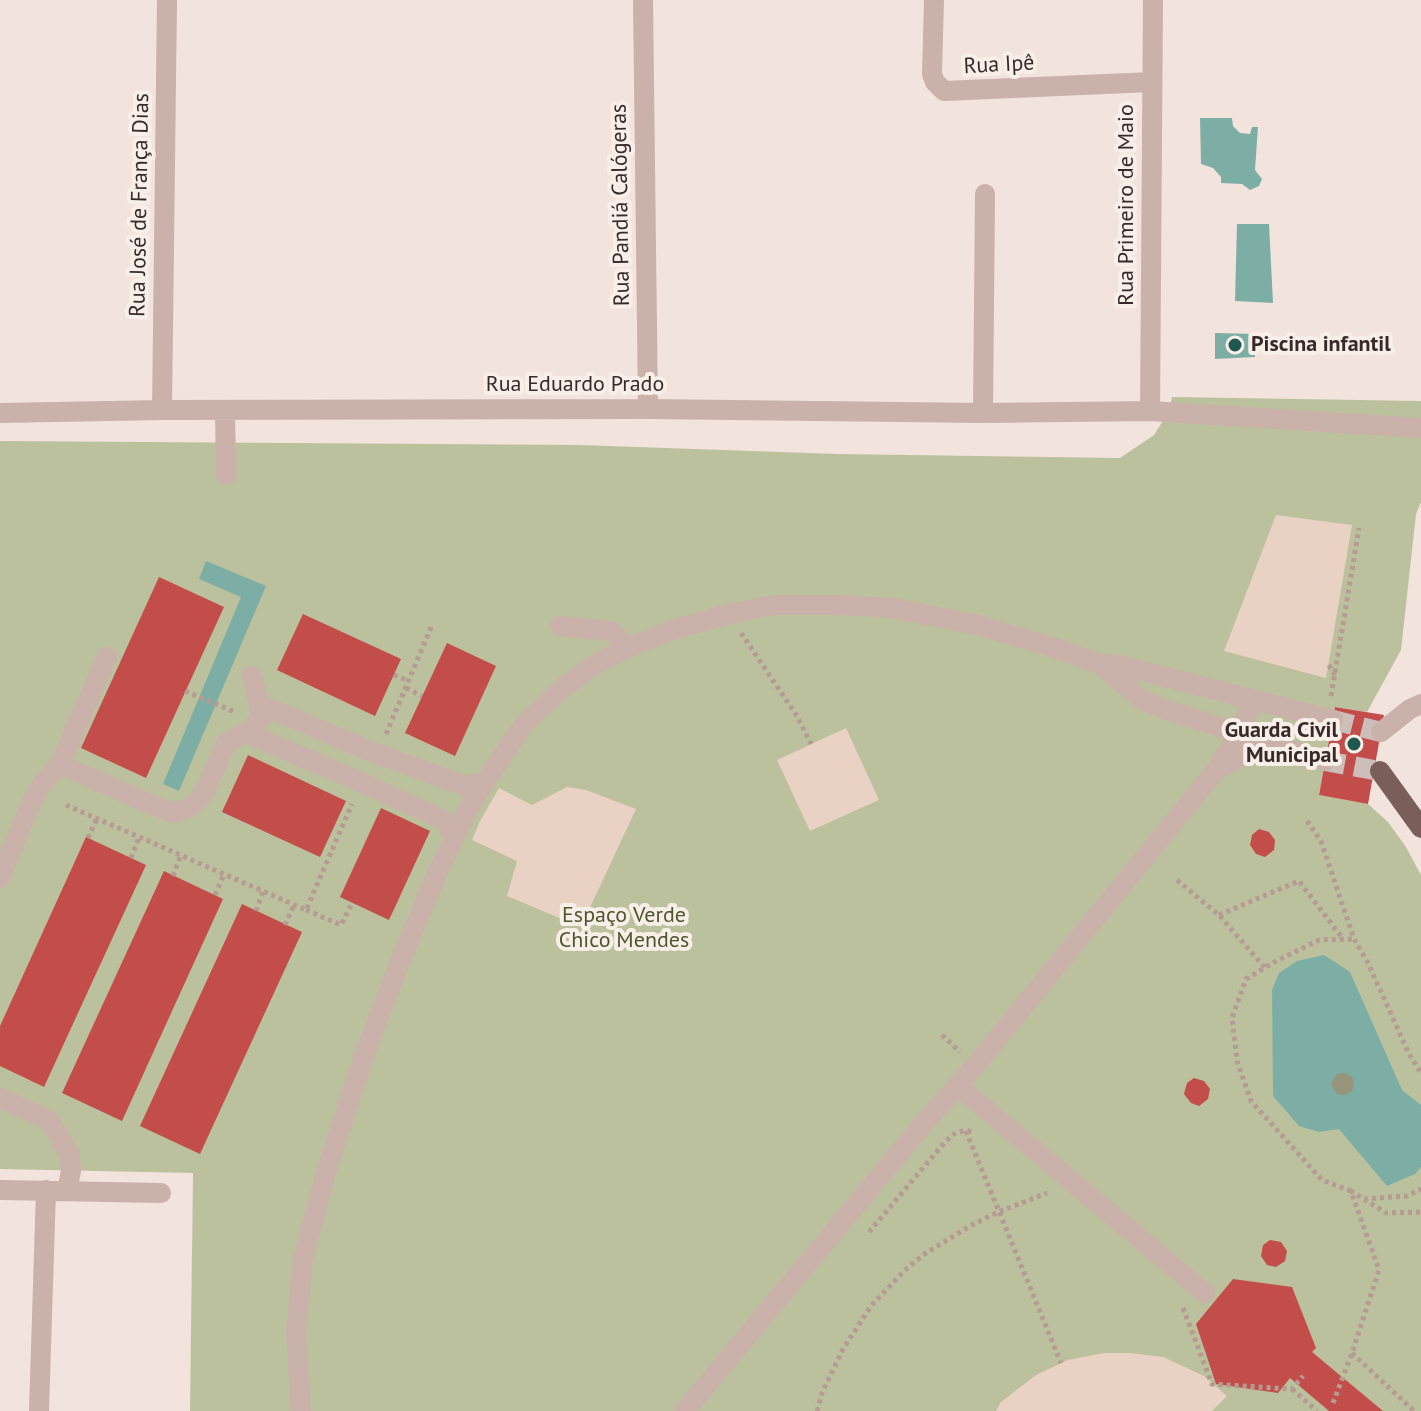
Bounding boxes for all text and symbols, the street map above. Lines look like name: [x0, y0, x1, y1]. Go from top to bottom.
street label: Rua Ipê: [963, 50, 1035, 80]
street label: Rua José de França Dias: [125, 93, 155, 317]
street label: Rua Pandiá Calógeras: [606, 104, 636, 306]
street label: Rua Primeiro de Maio: [1114, 104, 1140, 306]
place label: Piscina infantil: [1251, 332, 1391, 358]
marker: Piscina infantil: [1226, 336, 1244, 354]
street label: Rua Eduardo Prado: [486, 372, 664, 398]
place label: Guarda Civil Municipal: [1225, 718, 1338, 770]
marker: Guarda Civil Municipal: [1345, 735, 1363, 753]
park label: Espaço Verde Chico Mendes: [559, 903, 689, 954]

